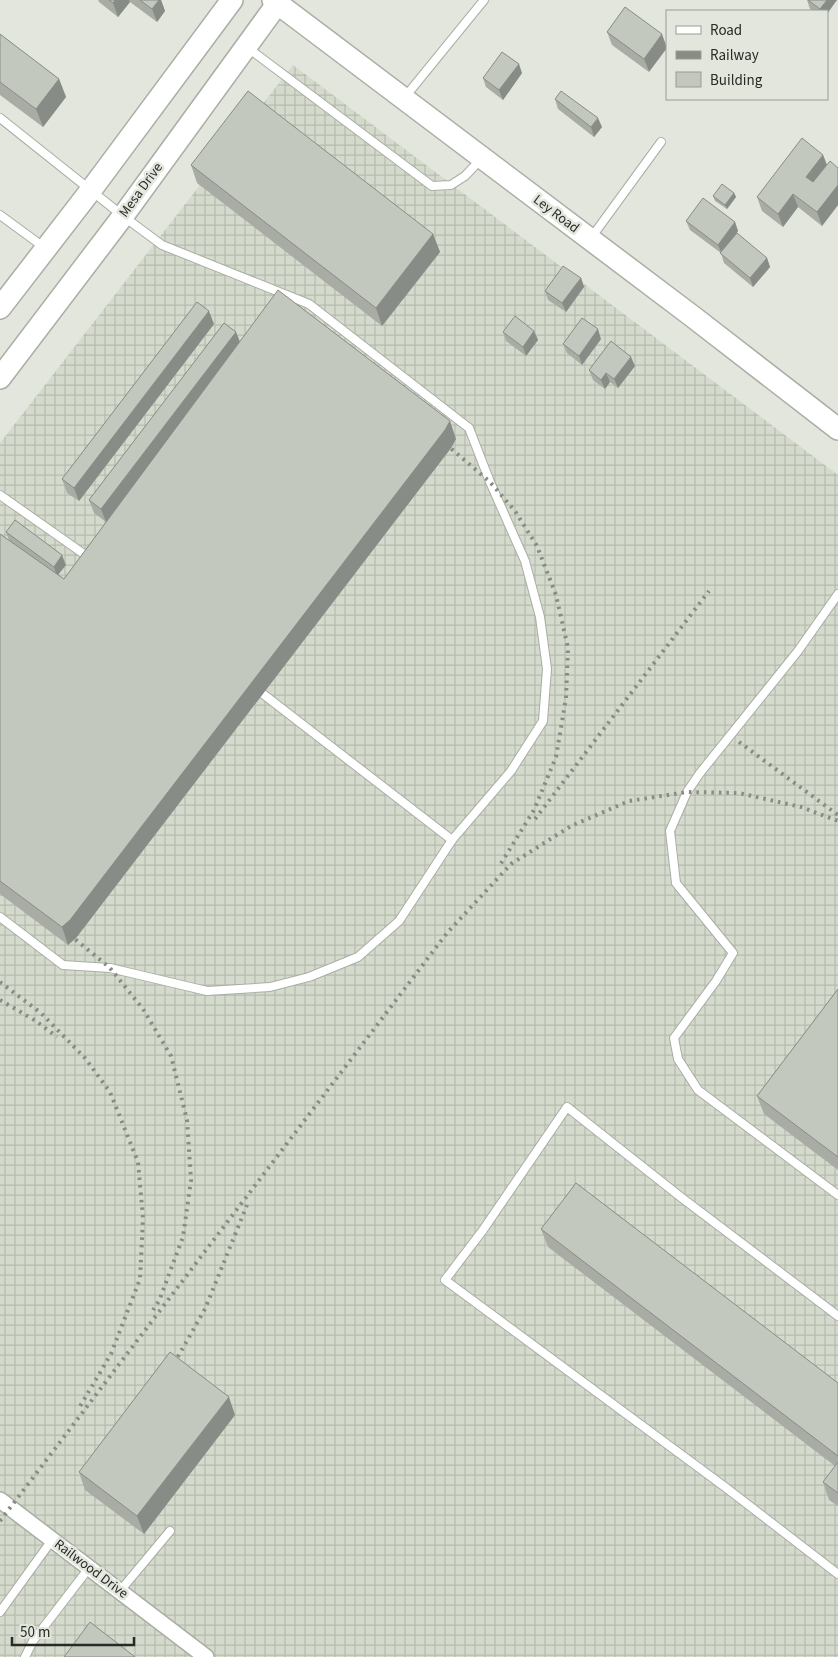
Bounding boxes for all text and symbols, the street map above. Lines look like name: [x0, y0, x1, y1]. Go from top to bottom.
legend: [666, 10, 828, 100]
text: Road: [710, 20, 742, 41]
text: Railway: [710, 45, 759, 66]
text: Building: [710, 70, 763, 91]
street label: Mesa Drive: [114, 159, 168, 221]
street label: Ley Road: [529, 190, 583, 238]
street label: Railwood Drive: [50, 1535, 132, 1604]
scale bar: [12, 1614, 135, 1646]
text: 50 m: [20, 1622, 50, 1643]

